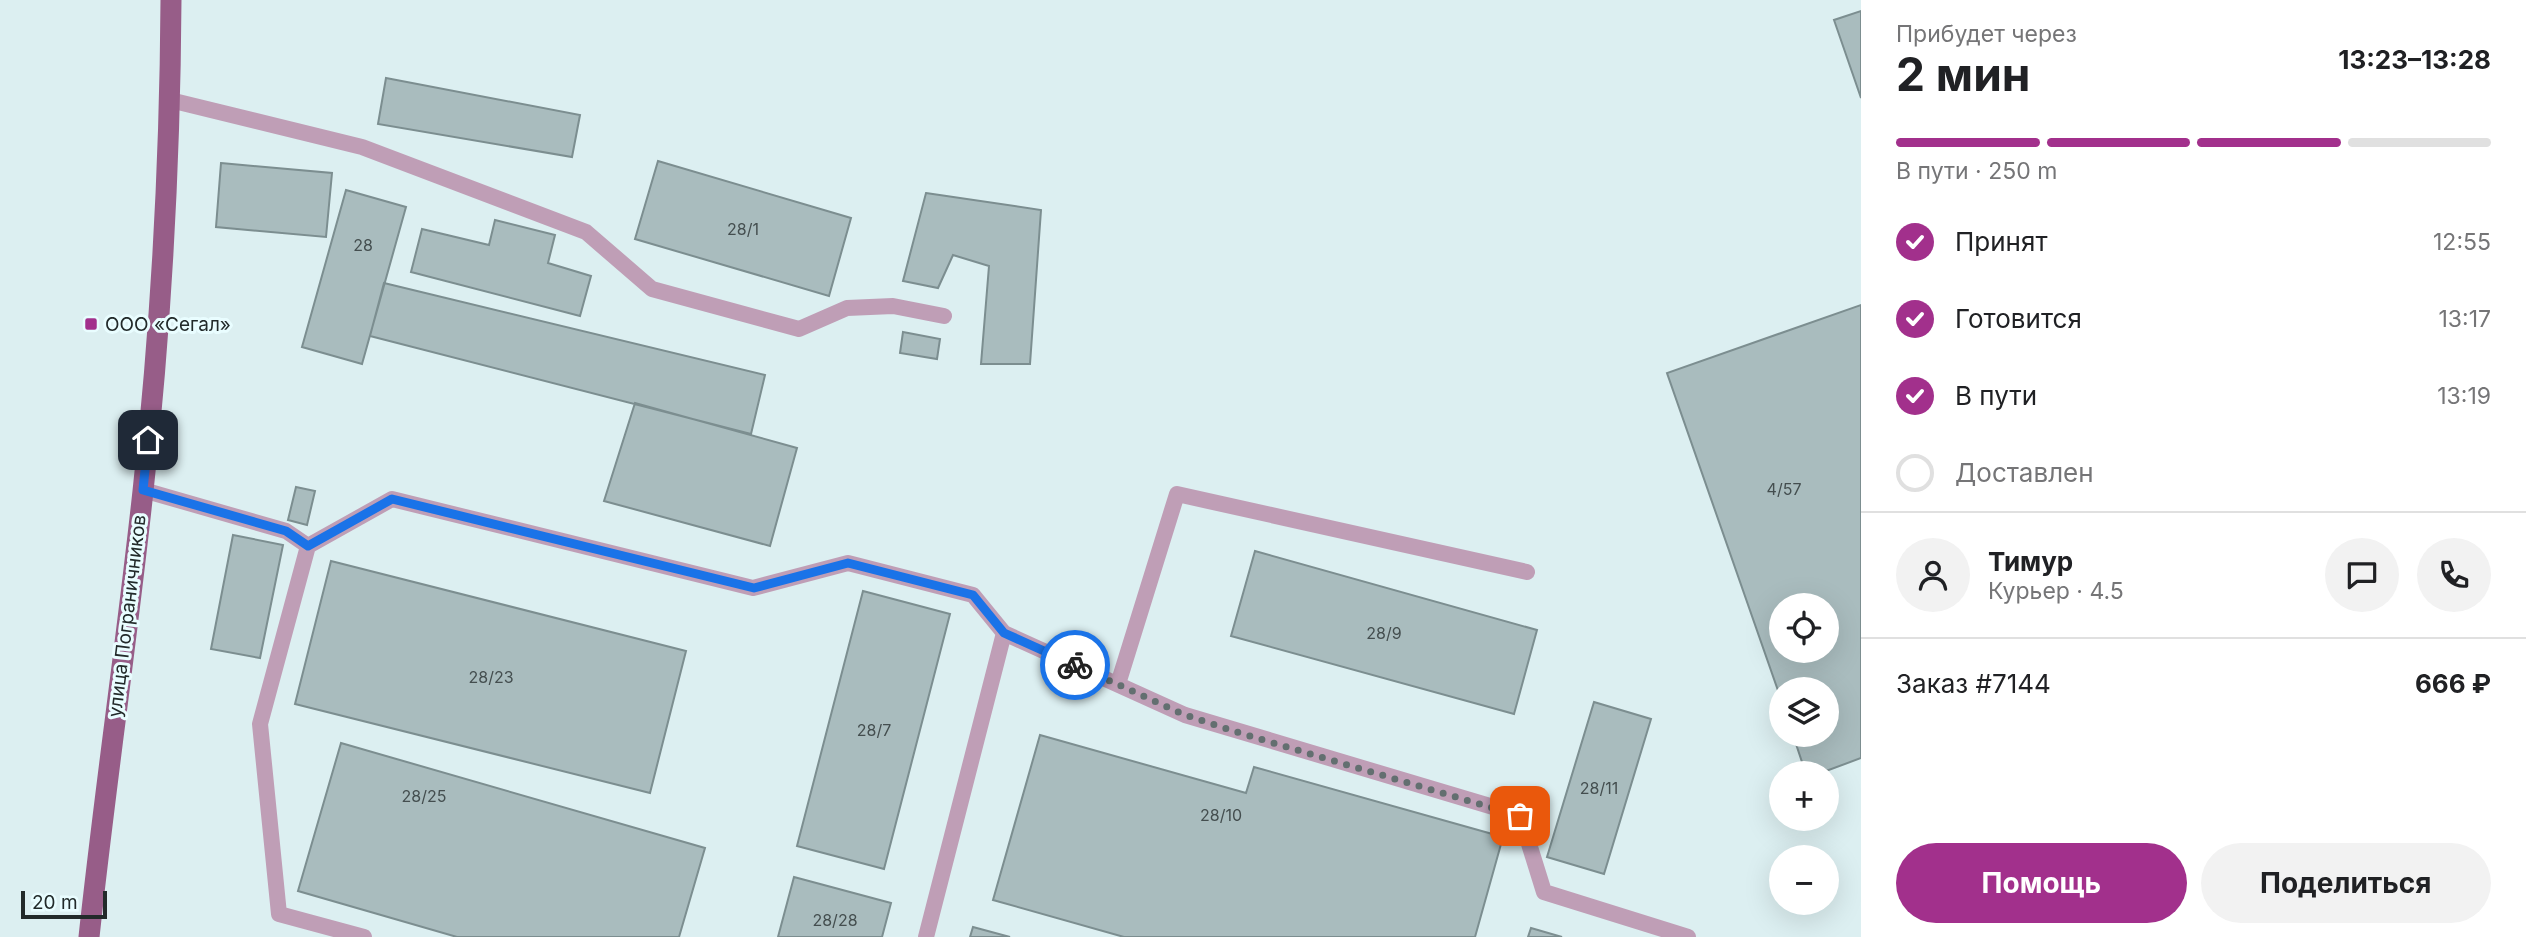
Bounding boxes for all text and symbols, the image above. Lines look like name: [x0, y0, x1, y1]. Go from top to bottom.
text: Прибудет через: [1896, 20, 2077, 48]
text: 13:23–13:28: [2338, 44, 2491, 75]
text: 2 мин: [1896, 46, 2031, 102]
text: В пути · 250 m: [1896, 157, 2057, 185]
house number: 28/1: [727, 219, 759, 239]
icon: check: [1896, 223, 1934, 261]
text: Принят: [1955, 226, 2048, 257]
text: 12:55: [2433, 228, 2491, 256]
house number: 28: [353, 235, 373, 255]
icon: check: [1896, 300, 1934, 338]
text: Готовится: [1955, 303, 2082, 334]
text: 13:17: [2438, 305, 2491, 333]
place label: ООО «Сегал»: [105, 313, 231, 336]
marker: ООО «Сегал»: [83, 316, 99, 332]
icon: check: [1896, 377, 1934, 415]
text: В пути: [1955, 380, 2037, 411]
text: 13:19: [2437, 382, 2491, 410]
pin: [118, 410, 178, 470]
icon: home: [129, 421, 167, 459]
text: Доставлен: [1955, 457, 2094, 488]
house number: 4/57: [1767, 479, 1801, 499]
street label: улица Пограничников: [103, 513, 151, 719]
button: person: [1896, 538, 1970, 612]
button: chat: [2325, 538, 2399, 612]
button: phone: [2417, 538, 2491, 612]
text: Тимур: [1988, 546, 2073, 577]
text: Курьер · 4.5: [1988, 577, 2124, 605]
map controls: [1769, 593, 1839, 915]
button: locate: [1769, 593, 1839, 663]
house number: 28/9: [1366, 623, 1402, 643]
courier: [1040, 630, 1110, 700]
icon: bike: [1056, 646, 1094, 684]
house number: 28/23: [468, 667, 514, 687]
text: Заказ #7144: [1896, 668, 2051, 699]
text: 666 ₽: [2415, 668, 2491, 699]
button: layers: [1769, 677, 1839, 747]
house number: 28/7: [857, 720, 891, 740]
button: +: [1769, 761, 1839, 831]
house number: 28/11: [1580, 778, 1618, 798]
house number: 28/25: [402, 786, 446, 806]
pin: [1490, 786, 1550, 846]
icon: bag: [1501, 797, 1539, 835]
house number: 28/10: [1200, 805, 1242, 825]
button: Помощь: [1896, 843, 2187, 923]
button: Поделиться: [2201, 843, 2491, 923]
button: −: [1769, 845, 1839, 915]
scale bar: [21, 888, 107, 920]
text: 20 m: [32, 891, 78, 914]
house number: 28/28: [812, 910, 858, 930]

